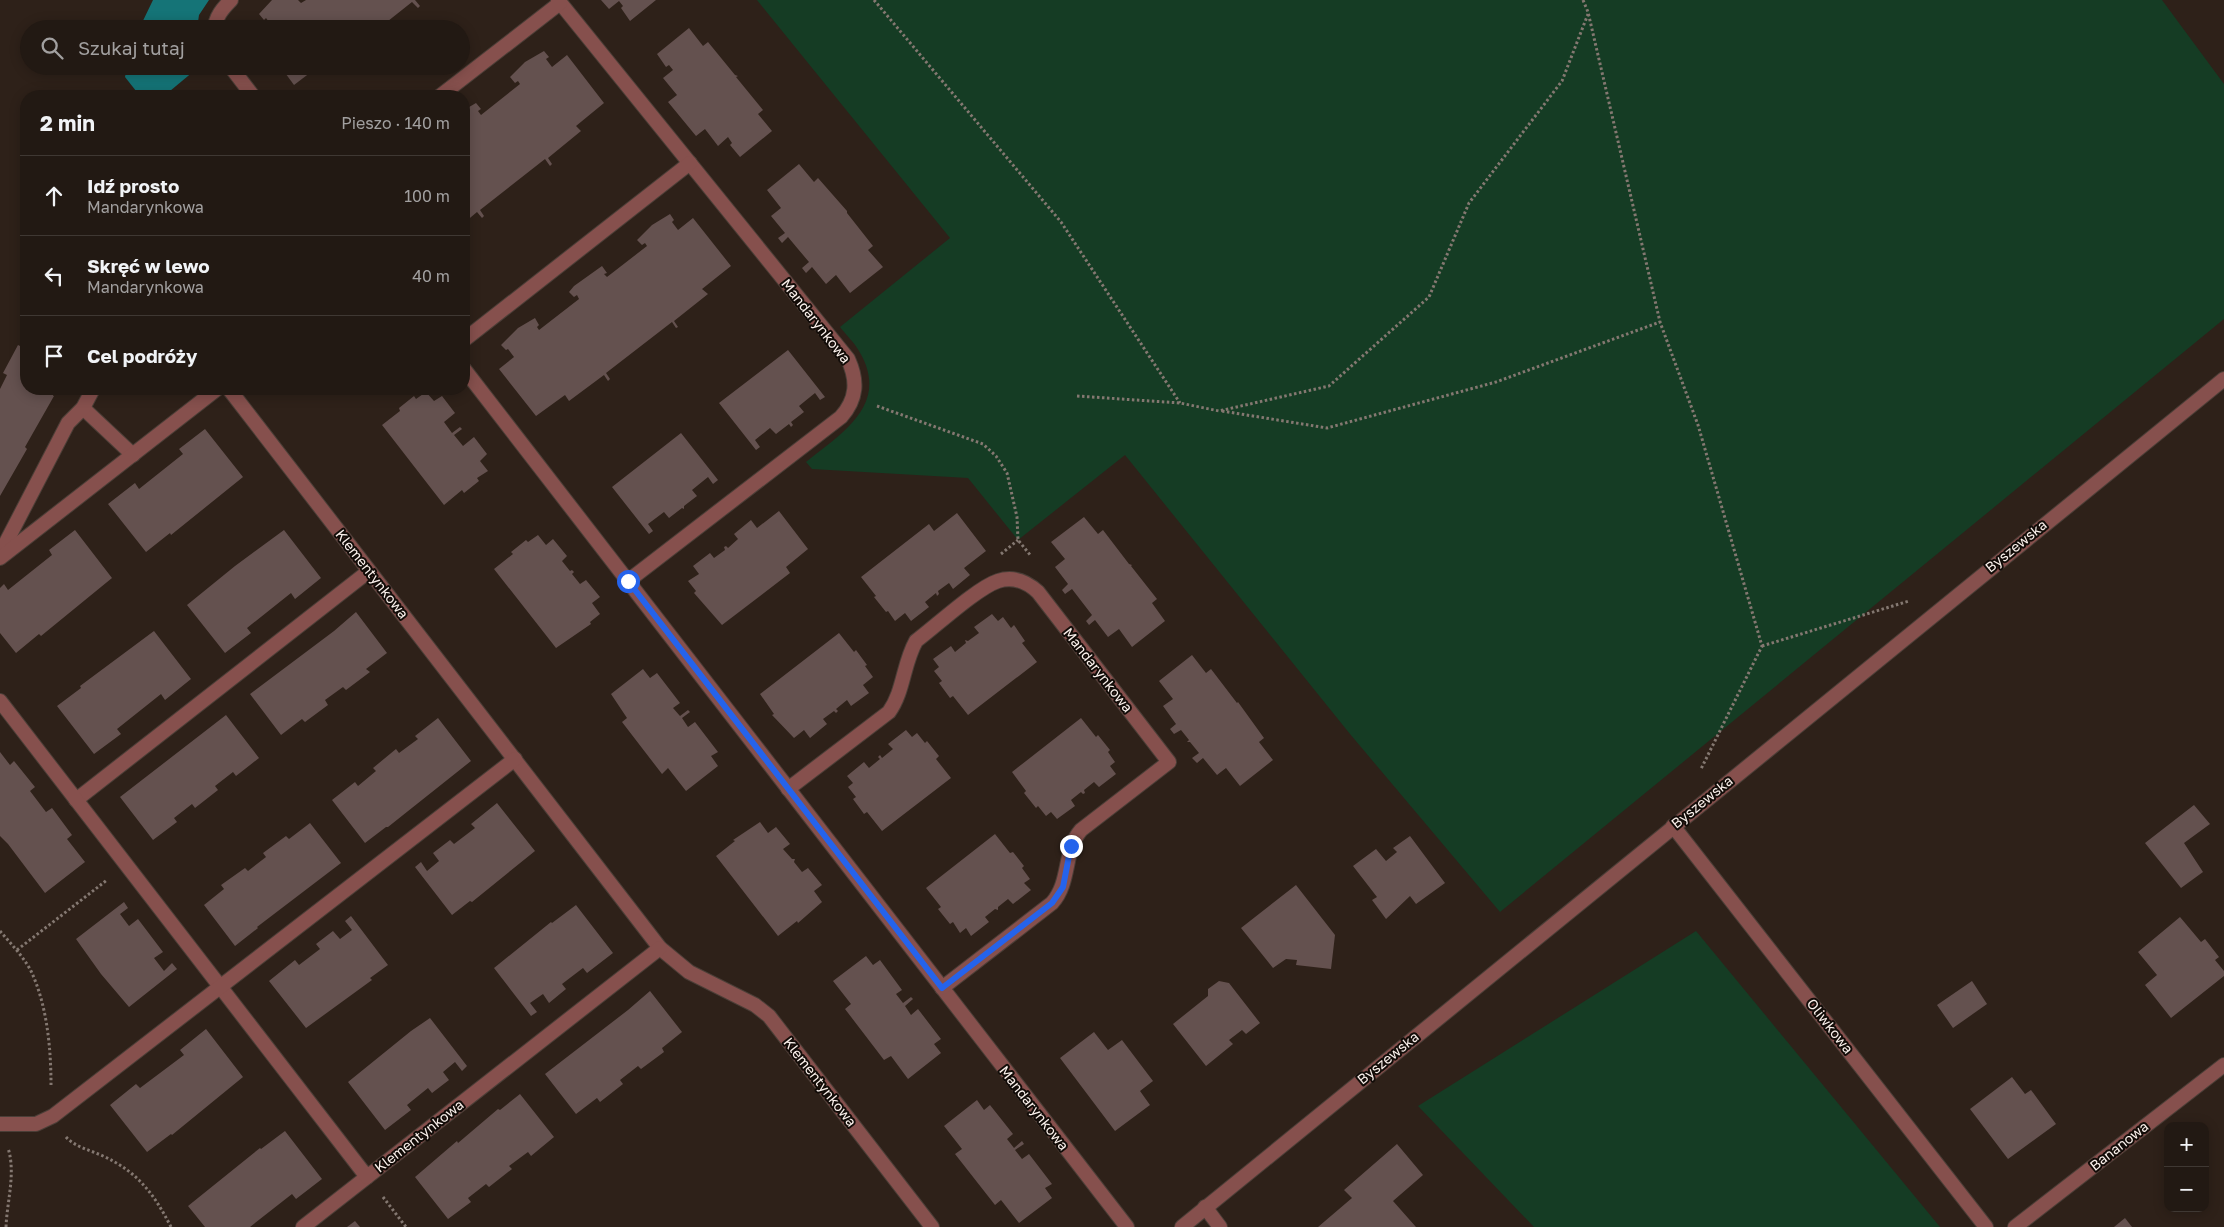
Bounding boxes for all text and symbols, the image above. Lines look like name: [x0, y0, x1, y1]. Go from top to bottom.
search box: [20, 20, 470, 75]
icon: search: [38, 34, 66, 62]
text: Szukaj tutaj: [78, 36, 185, 59]
text: 2 min: [40, 110, 95, 136]
text: Pieszo · 140 m: [341, 113, 450, 133]
text: Idź prosto: [87, 174, 179, 197]
icon: ahead: [40, 182, 68, 210]
text: 100 m: [404, 186, 450, 206]
text: Mandarynkowa: [87, 197, 204, 217]
text: Skręć w lewo: [87, 254, 210, 277]
icon: left: [40, 262, 68, 290]
text: 40 m: [412, 266, 450, 286]
street label: Mandarynkowa: [778, 275, 855, 366]
text: Mandarynkowa: [87, 277, 204, 297]
icon: arrive: [40, 342, 68, 370]
text: Cel podróży: [87, 344, 197, 367]
street label: Byszewska: [1982, 516, 2050, 576]
street label: Klementynkowa: [332, 526, 412, 622]
route start: [617, 570, 640, 593]
street label: Mandarynkowa: [1060, 624, 1137, 715]
street label: Byszewska: [1668, 772, 1736, 832]
route end: [1060, 835, 1083, 858]
street label: Oliwkowa: [1804, 995, 1857, 1056]
street label: Byszewska: [1354, 1028, 1422, 1088]
street label: Klementynkowa: [780, 1034, 860, 1130]
street label: Mandarynkowa: [996, 1062, 1073, 1153]
street label: Klementynkowa: [371, 1096, 467, 1176]
street label: Bananowa: [2086, 1117, 2151, 1174]
map controls: [2164, 1122, 2209, 1212]
button: +: [2164, 1122, 2209, 1167]
button: −: [2164, 1167, 2209, 1212]

